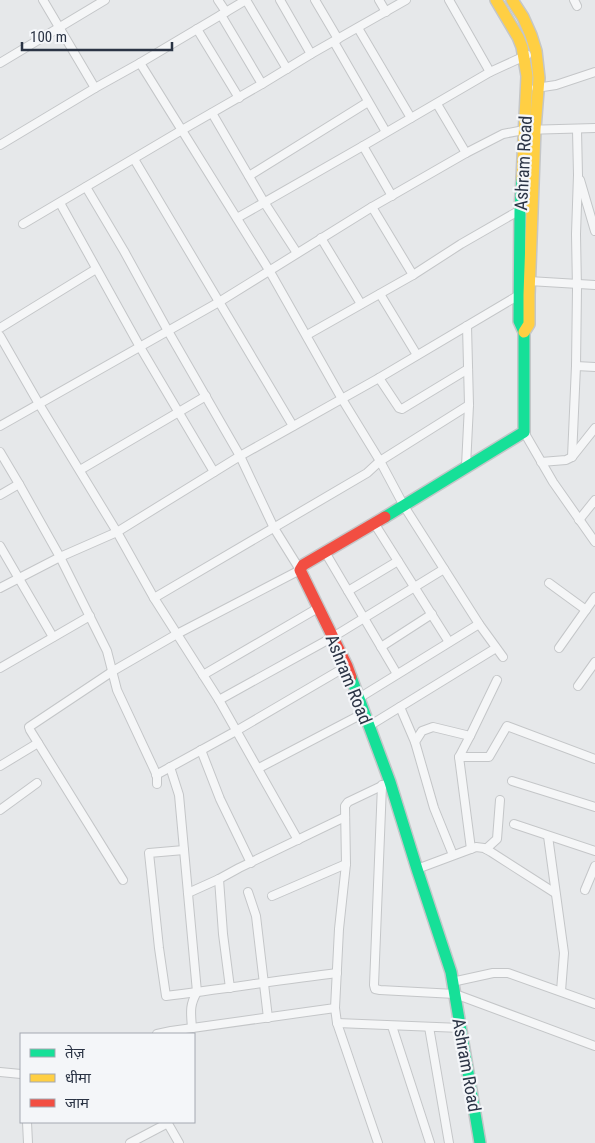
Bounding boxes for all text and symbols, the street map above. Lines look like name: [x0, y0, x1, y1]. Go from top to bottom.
scale bar: [22, 20, 172, 52]
text: 100 m: [30, 28, 67, 46]
street label: Ashram Road: [510, 115, 536, 211]
street label: Ashram Road: [321, 631, 377, 727]
street label: Ashram Road: [448, 1016, 486, 1114]
legend: [20, 1033, 195, 1123]
text: तेज़: [65, 1044, 86, 1062]
text: धीमा: [65, 1069, 92, 1087]
text: जाम: [65, 1094, 90, 1112]

